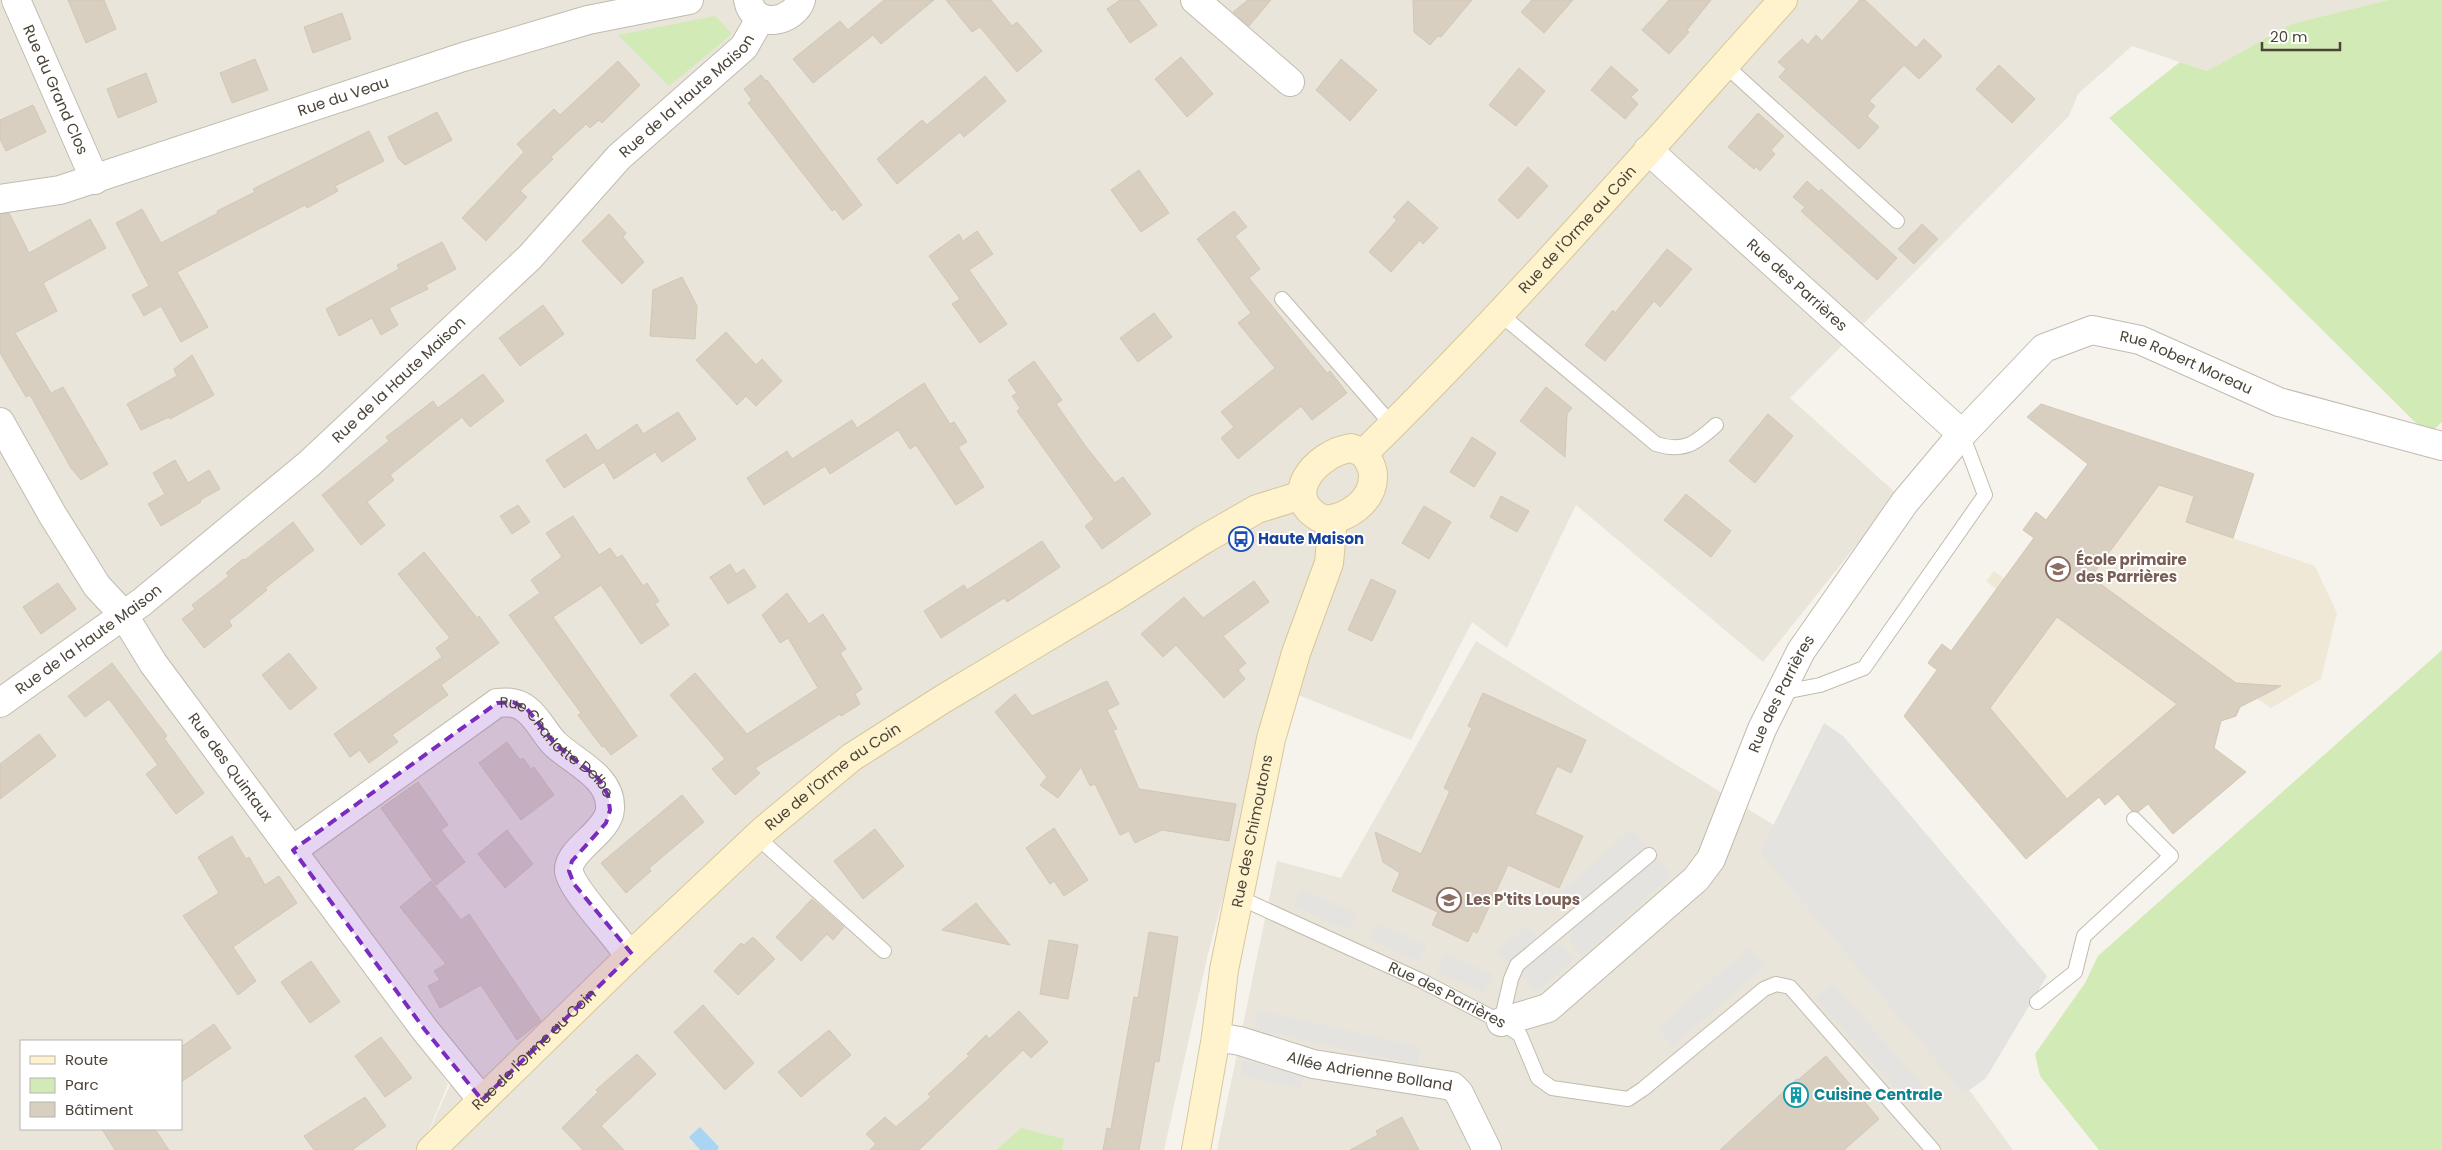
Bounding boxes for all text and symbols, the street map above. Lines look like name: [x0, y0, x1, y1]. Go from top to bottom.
scale bar: [2262, 20, 2340, 52]
street label: Rue du Grand Clos: [18, 21, 94, 158]
text: 20 m: [2270, 26, 2308, 47]
street label: Rue de la Haute Maison: [614, 30, 759, 162]
street label: Rue du Veau: [295, 71, 392, 121]
street label: Rue de l'Orme au Coin: [1513, 161, 1641, 298]
street label: Rue des Parrières: [1742, 234, 1852, 336]
street label: Rue de la Haute Maison: [327, 312, 470, 447]
street label: Rue Robert Moreau: [2118, 325, 2256, 399]
bus stop icon: Haute Maison: [1228, 526, 1254, 552]
place label: Haute Maison: [1258, 528, 1364, 549]
place label: École primaire des Parrières: [2076, 549, 2187, 587]
school or university icon: École primaire des Parrières: [2045, 556, 2071, 582]
street label: Rue de la Haute Maison: [11, 579, 166, 699]
street label: Rue des Parrières: [1743, 630, 1819, 756]
street label: Rue Charlotte Delbo: [499, 691, 619, 801]
street label: Rue des Quintaux: [183, 708, 278, 826]
street label: Rue de l'Orme au Coin: [760, 718, 904, 835]
street label: Rue des Chimoutons: [1226, 753, 1278, 909]
school or university icon: Les P'tits Loups: [1436, 887, 1462, 913]
place label: Les P'tits Loups: [1466, 889, 1580, 910]
street label: Rue des Parrières: [1385, 956, 1511, 1033]
street label: Rue de l'Orme au Coin: [467, 984, 601, 1115]
legend: [20, 1040, 182, 1130]
street label: Allée Adrienne Bolland: [1285, 1045, 1454, 1096]
text: Route: [65, 1049, 108, 1070]
text: Parc: [65, 1074, 99, 1095]
building icon: Cuisine Centrale: [1783, 1082, 1809, 1108]
place label: Cuisine Centrale: [1814, 1084, 1942, 1105]
text: Bâtiment: [65, 1099, 133, 1120]

